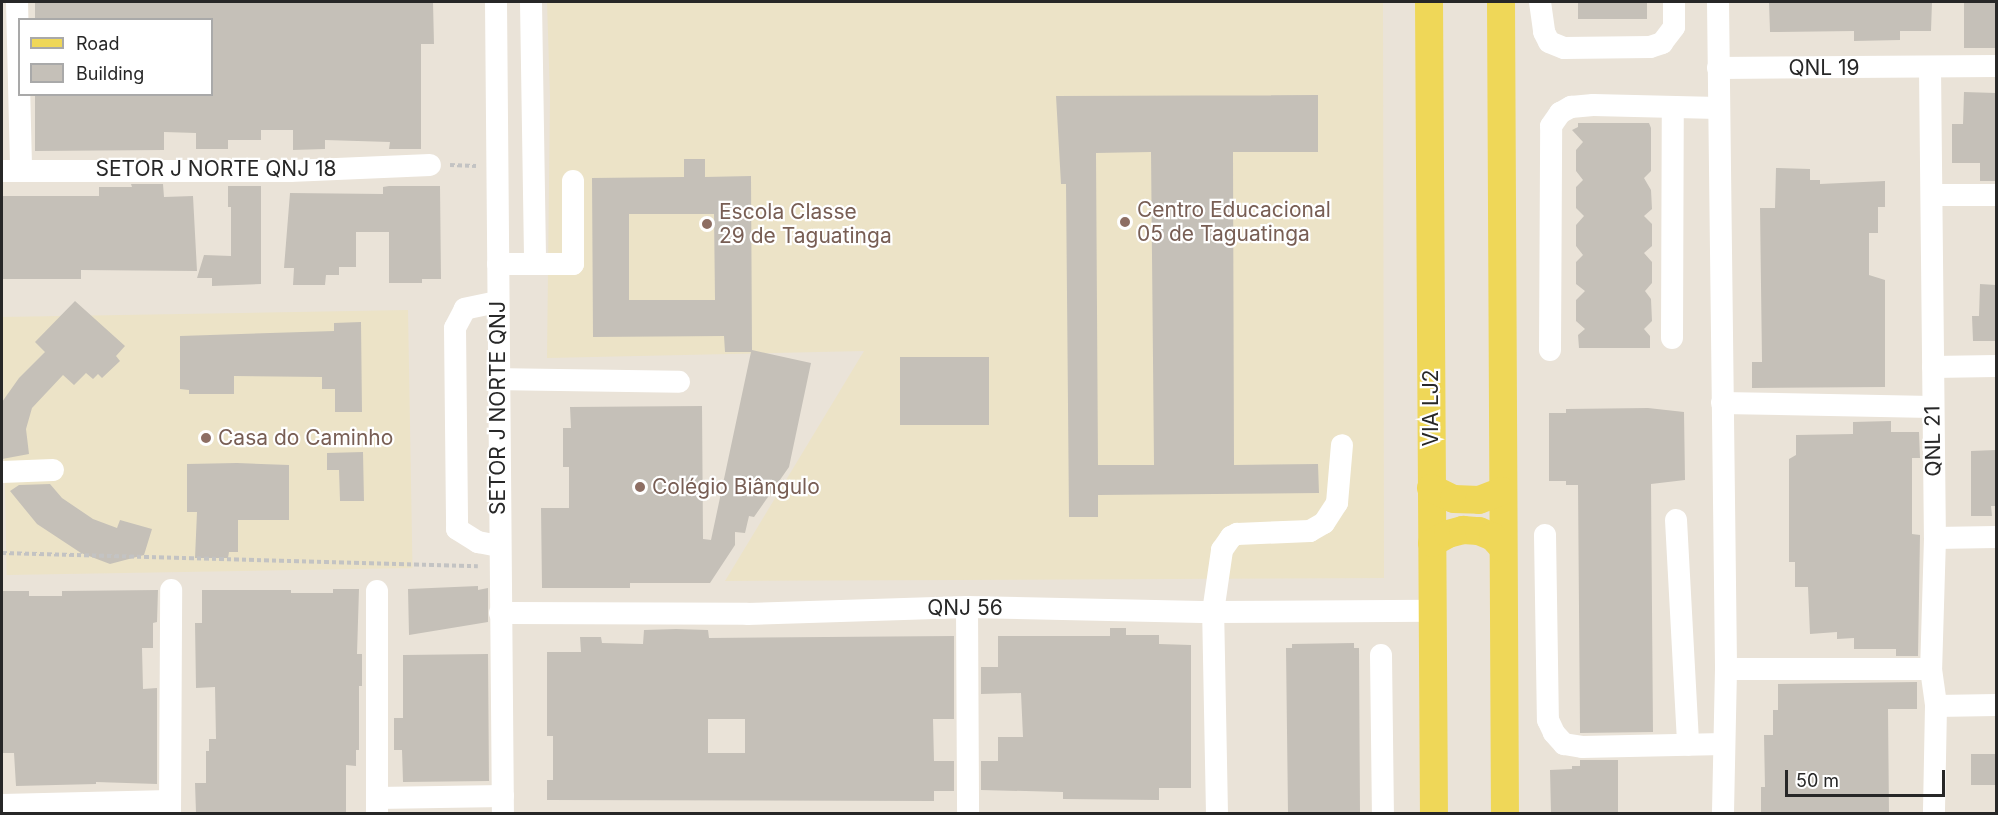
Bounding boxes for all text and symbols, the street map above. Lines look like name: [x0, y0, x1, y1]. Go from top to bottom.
legend: [18, 18, 213, 96]
text: Road: [76, 33, 119, 54]
street label: QNL 19: [1788, 55, 1860, 81]
text: Building: [76, 63, 144, 84]
street label: SETOR J NORTE QNJ 18: [95, 156, 337, 182]
place label: Centro Educacional 05 de Taguatinga: [1137, 197, 1331, 247]
place label: Escola Classe 29 de Taguatinga: [719, 199, 892, 249]
marker: Centro Educacional 05 de Taguatinga: [1118, 215, 1132, 229]
marker: Escola Classe 29 de Taguatinga: [700, 217, 714, 231]
street label: SETOR J NORTE QNJ: [485, 301, 511, 515]
street label: VIA LJ2: [1418, 369, 1444, 447]
street label: QNL 21: [1920, 405, 1946, 477]
place label: Casa do Caminho: [218, 425, 393, 451]
marker: Casa do Caminho: [199, 431, 213, 445]
place label: Colégio Biângulo: [652, 474, 820, 500]
marker: Colégio Biângulo: [633, 480, 647, 494]
street label: QNJ 56: [927, 595, 1003, 621]
scale bar: [1788, 758, 1948, 796]
text: 50 m: [1796, 770, 1839, 791]

